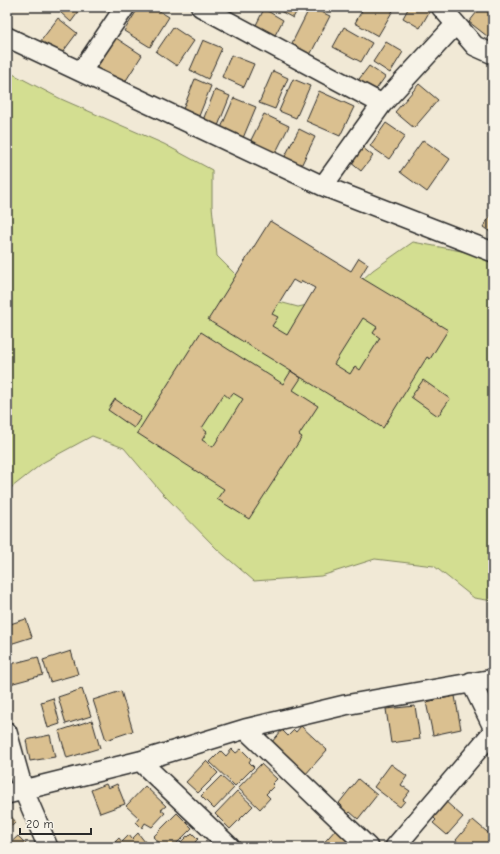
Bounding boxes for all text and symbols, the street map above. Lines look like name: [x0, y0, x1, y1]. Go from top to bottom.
scale bar: [20, 810, 91, 836]
text: 20 m: [26, 817, 54, 831]

